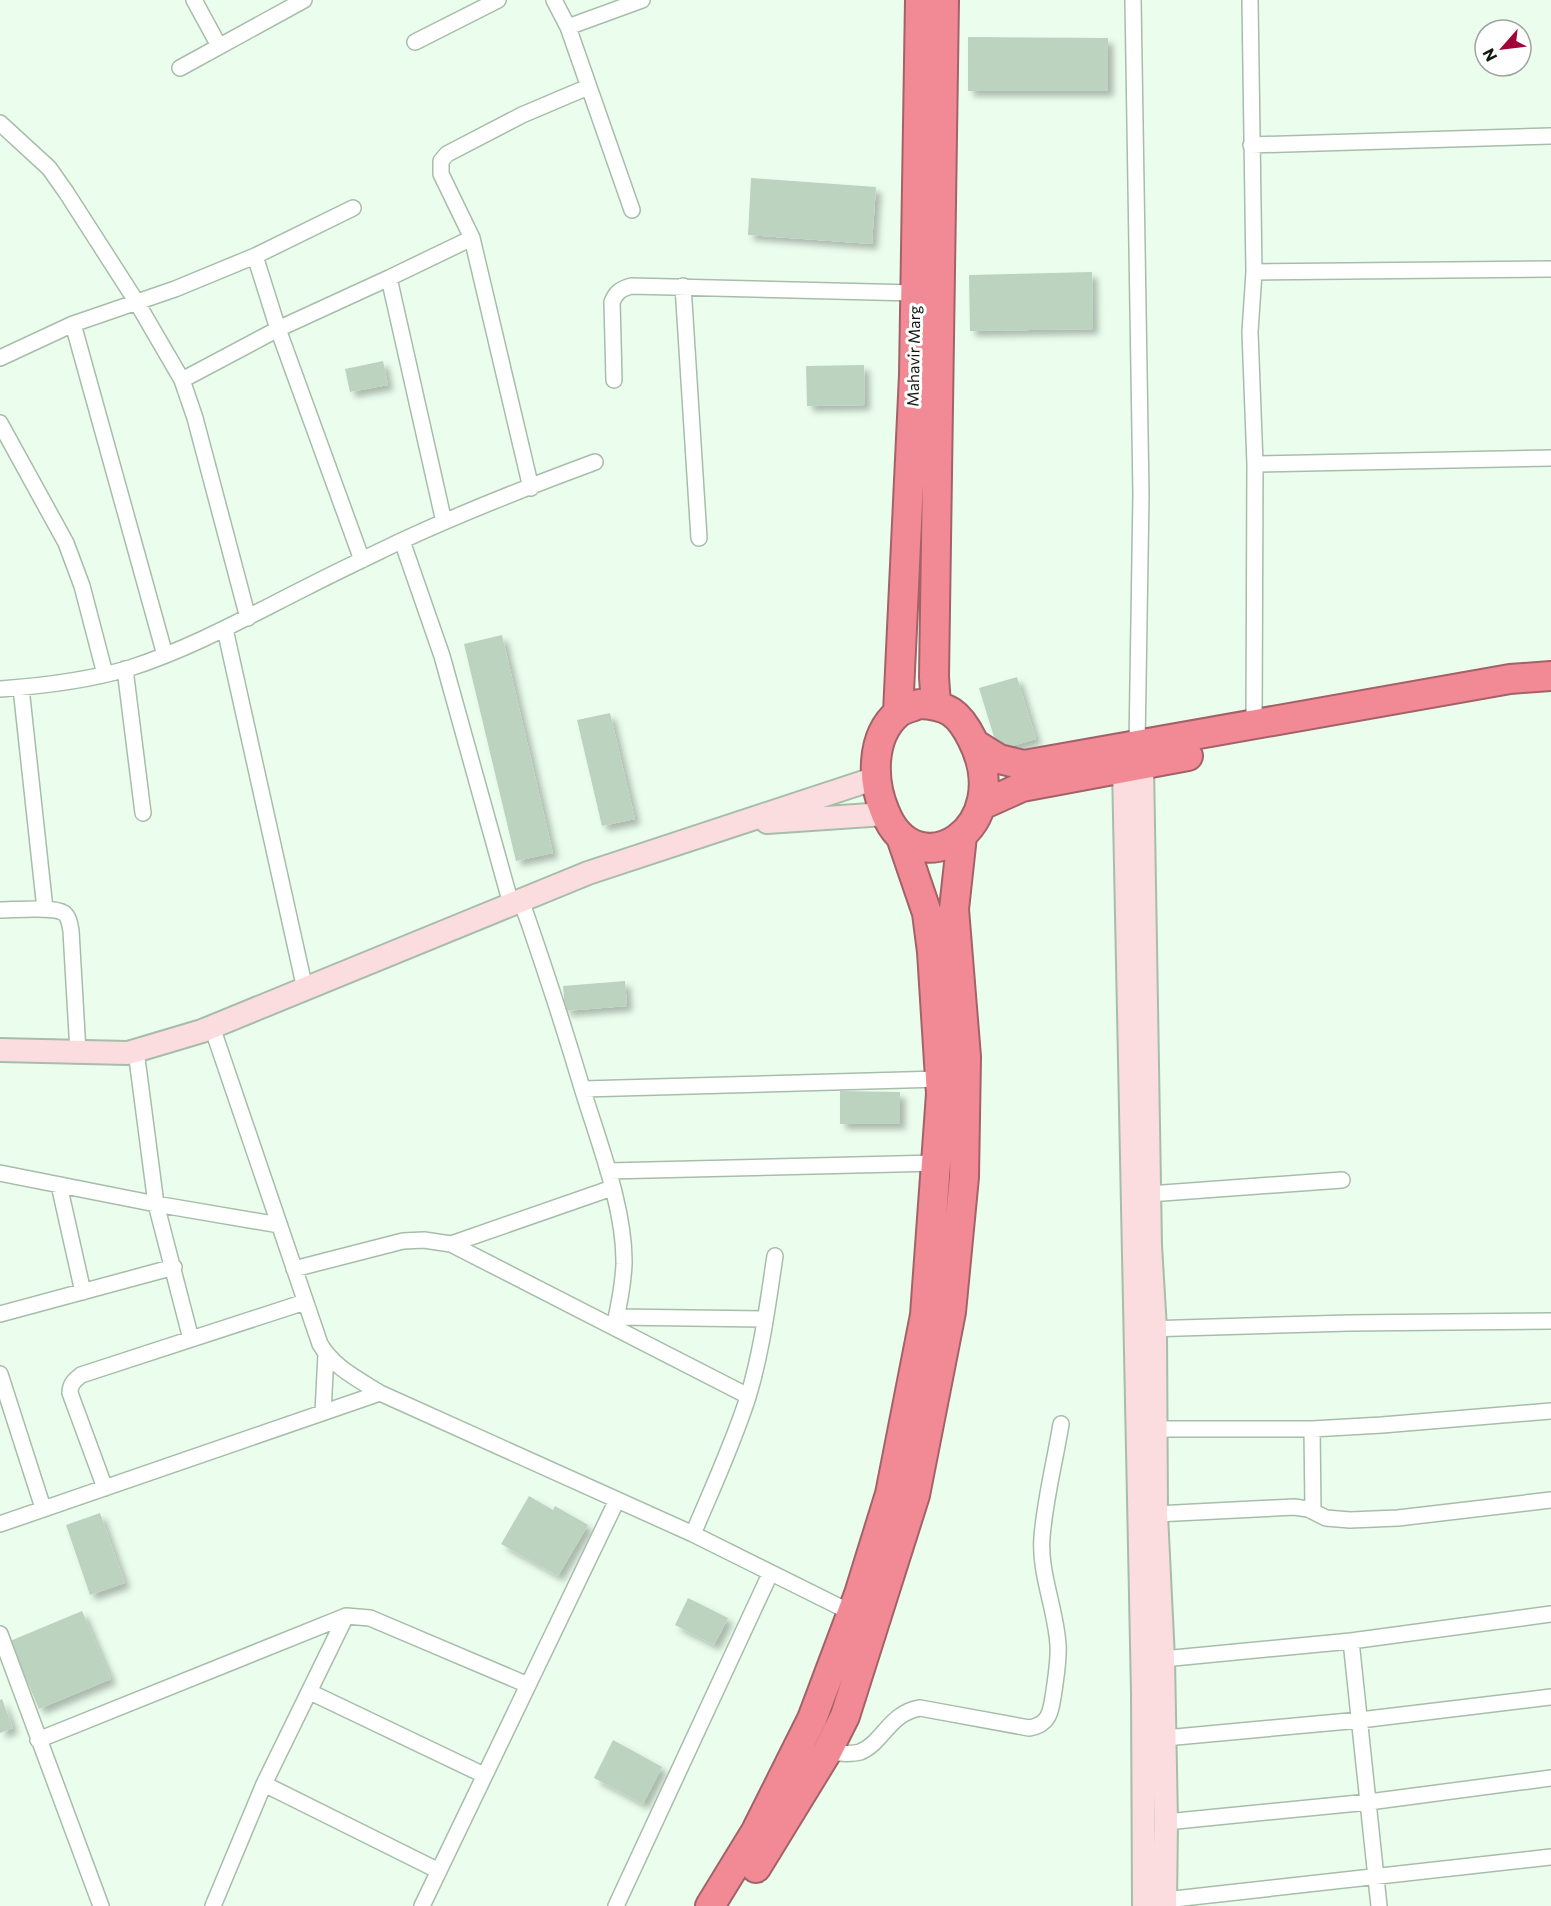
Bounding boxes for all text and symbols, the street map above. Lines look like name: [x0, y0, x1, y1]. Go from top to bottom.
north arrow: [1473, 18, 1533, 78]
text: N: [1478, 46, 1501, 65]
street label: Mahavir Marg: [903, 305, 923, 407]

